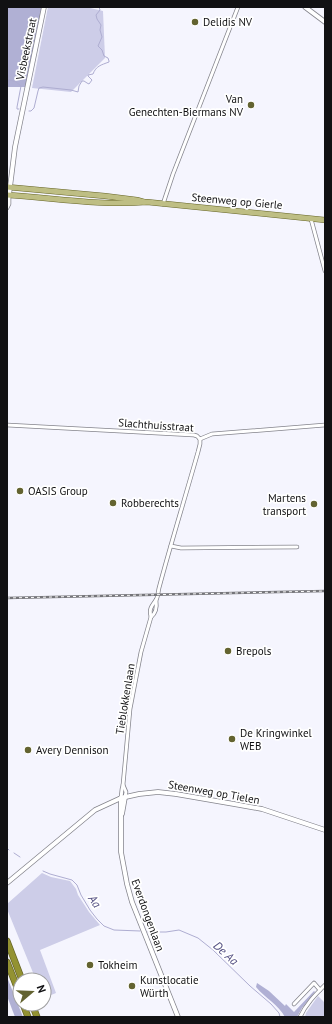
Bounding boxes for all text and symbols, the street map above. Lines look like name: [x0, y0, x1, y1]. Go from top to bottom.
place label: Delidis NV: [203, 15, 253, 29]
street label: Visbeekstraat: [12, 17, 39, 82]
marker: Delidis NV: [190, 17, 200, 27]
place label: Van Genechten-Biermans NV: [129, 92, 244, 119]
marker: Van Genechten-Biermans NV: [246, 100, 256, 110]
street label: Steenweg op Gierle: [191, 190, 284, 212]
street label: Slachthuisstraat: [118, 415, 194, 435]
place label: OASIS Group: [28, 484, 88, 498]
marker: OASIS Group: [15, 486, 25, 496]
place label: Martens transport: [263, 491, 306, 518]
place label: Robberechts: [121, 496, 179, 510]
marker: Robberechts: [108, 498, 118, 508]
marker: Martens transport: [309, 499, 319, 509]
place label: Brepols: [236, 644, 272, 658]
marker: Brepols: [223, 646, 233, 656]
street label: Tieblokkenlaan: [112, 662, 138, 736]
place label: De Kringwinkel WEB: [240, 726, 313, 753]
marker: De Kringwinkel WEB: [227, 734, 237, 744]
place label: Avery Dennison: [36, 743, 109, 757]
marker: Avery Dennison: [23, 745, 33, 755]
street label: Steenweg op Tielen: [167, 777, 261, 807]
street label: Everdongenlaan: [128, 877, 168, 953]
water label: Aa: [85, 891, 105, 911]
water label: De Aa: [210, 938, 242, 968]
place label: Tokheim: [98, 958, 137, 972]
marker: Tokheim: [85, 960, 95, 970]
north arrow: [12, 972, 52, 1012]
place label: Kunstlocatie Würth: [140, 973, 199, 1000]
marker: Kunstlocatie Würth: [127, 981, 137, 991]
text: N: [34, 983, 49, 994]

